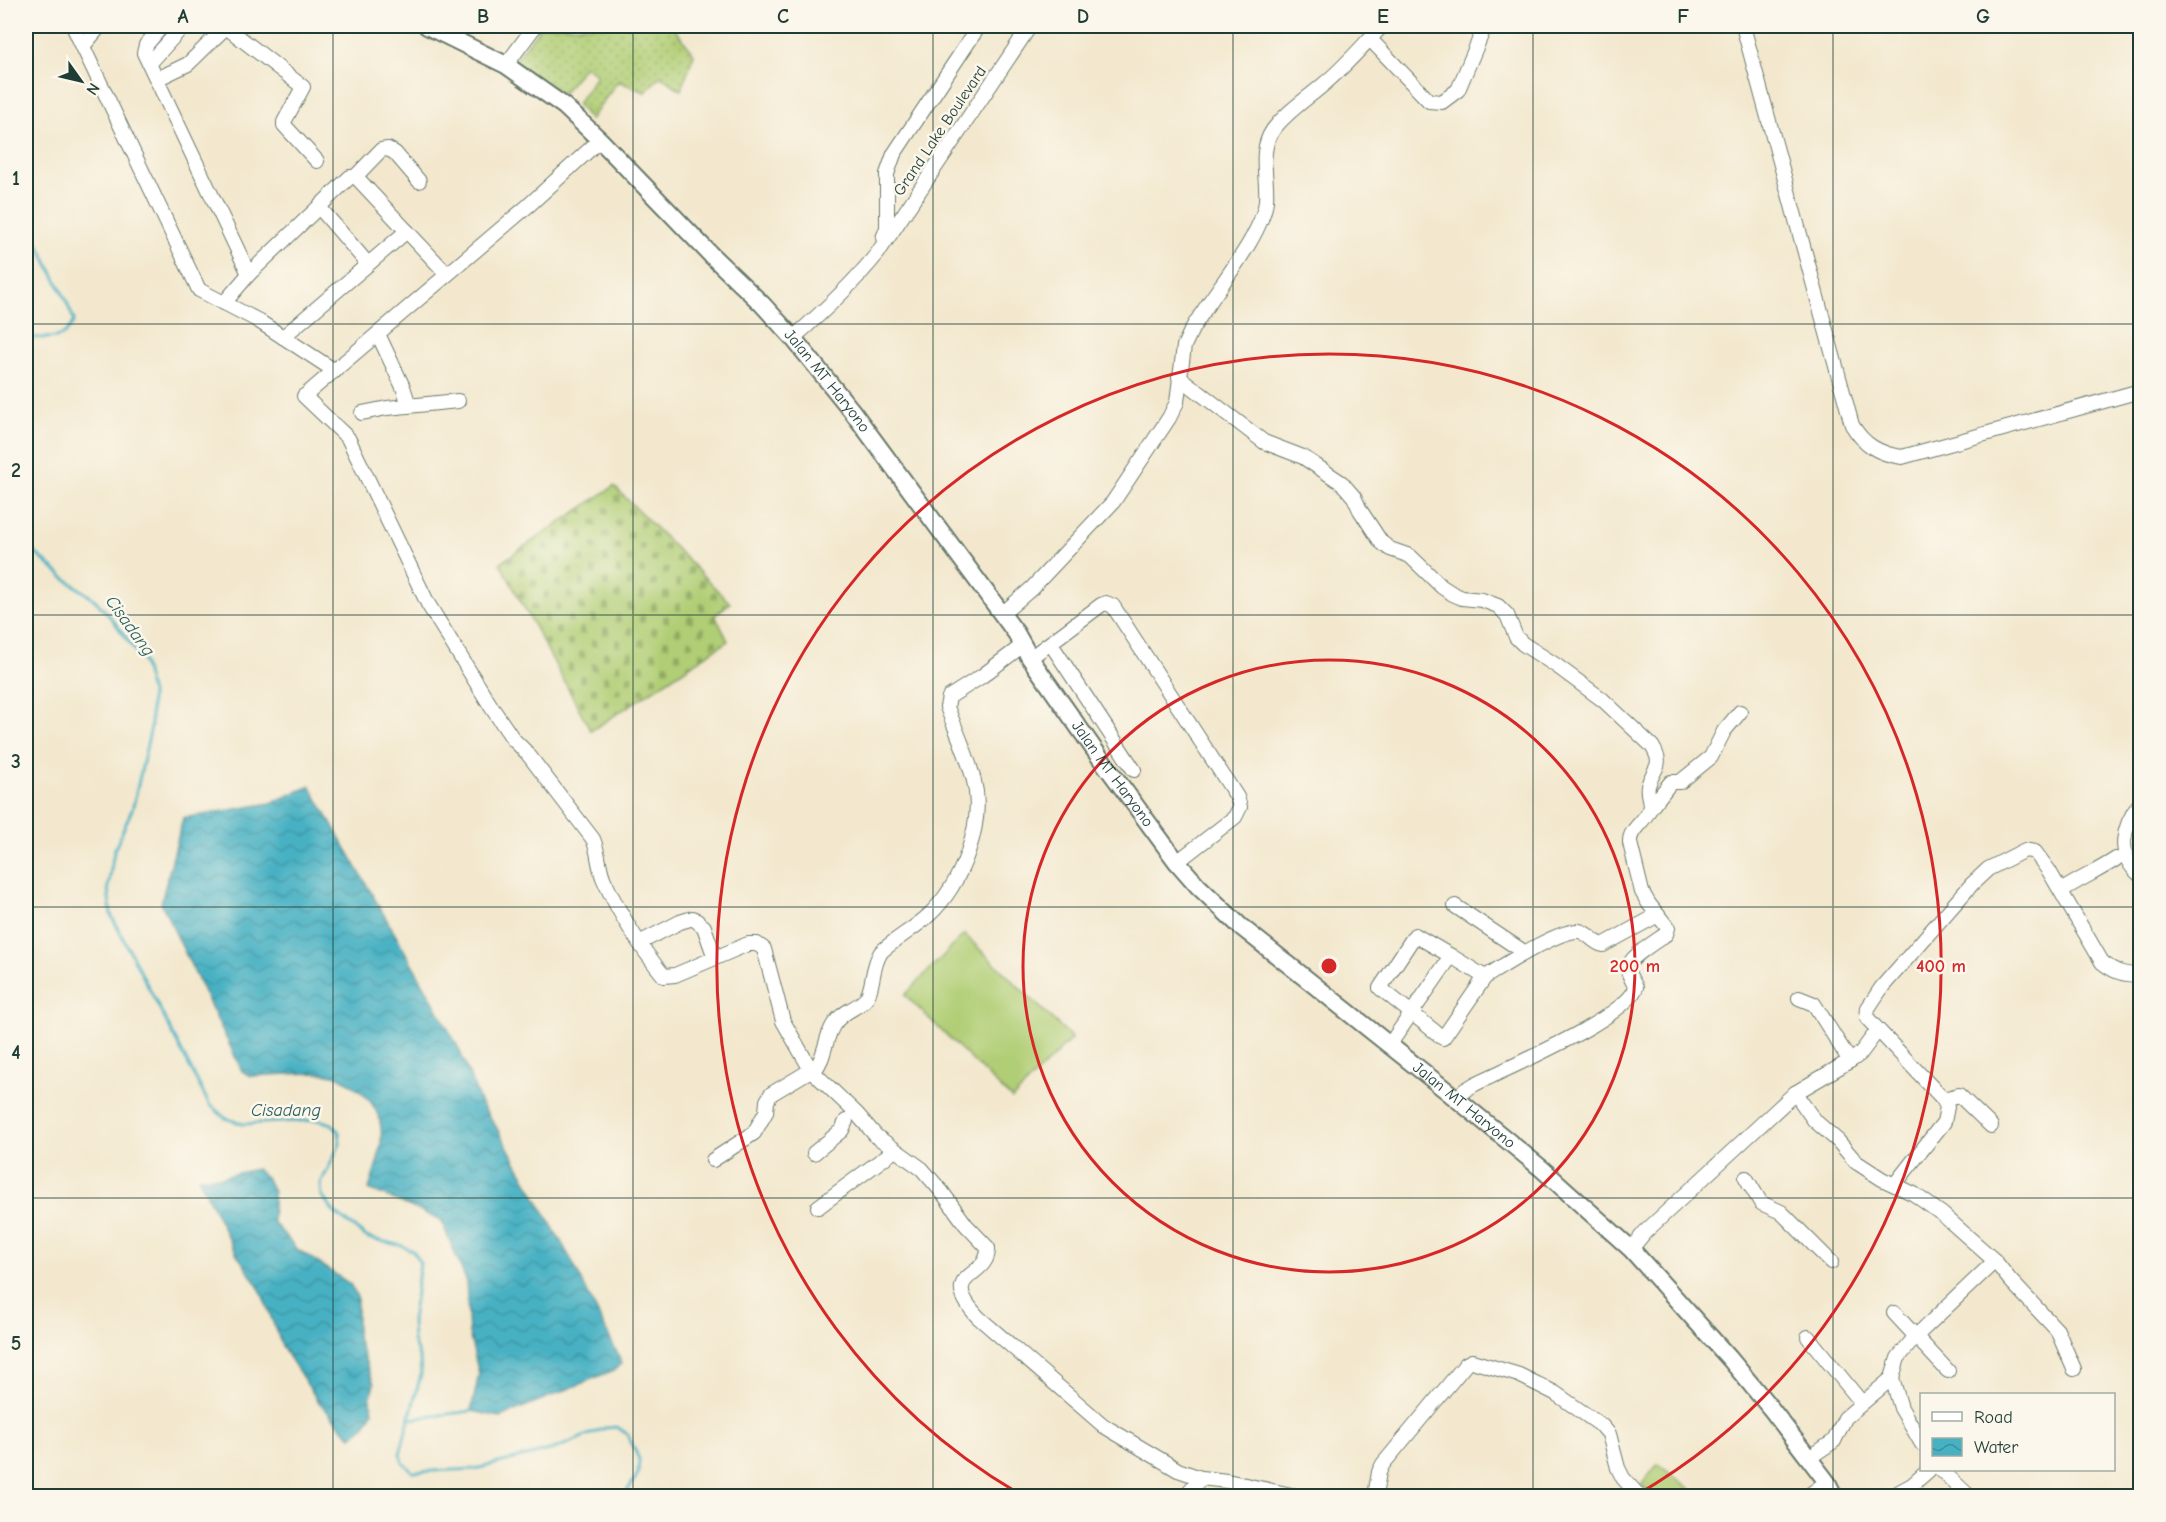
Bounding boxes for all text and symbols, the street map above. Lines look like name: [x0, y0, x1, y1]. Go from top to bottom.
text: A: [177, 5, 189, 28]
text: B: [477, 5, 489, 28]
text: C: [777, 5, 789, 28]
text: D: [1077, 5, 1089, 28]
text: E: [1377, 5, 1389, 28]
text: F: [1677, 5, 1689, 28]
text: G: [1976, 5, 1990, 28]
north arrow: [51, 51, 111, 111]
street label: Grand Lake Boulevard: [890, 63, 990, 199]
text: N: [82, 79, 103, 98]
text: 1: [12, 167, 20, 190]
street label: Jalan MT Haryono: [781, 326, 874, 436]
text: 2: [11, 459, 21, 482]
water label: Cisadang: [101, 591, 159, 661]
street label: Jalan MT Haryono: [1068, 717, 1157, 830]
text: 3: [11, 750, 21, 773]
centre of rings: [1319, 956, 1339, 976]
text: 200 m: [1610, 956, 1660, 977]
text: 400 m: [1916, 956, 1966, 977]
text: 4: [11, 1041, 21, 1064]
street label: Jalan MT Haryono: [1409, 1058, 1519, 1152]
water label: Cisadang: [251, 1100, 321, 1121]
text: 5: [11, 1332, 21, 1355]
legend: [1920, 1393, 2115, 1471]
text: Road: [1974, 1407, 2013, 1428]
text: Water: [1974, 1437, 2019, 1458]

